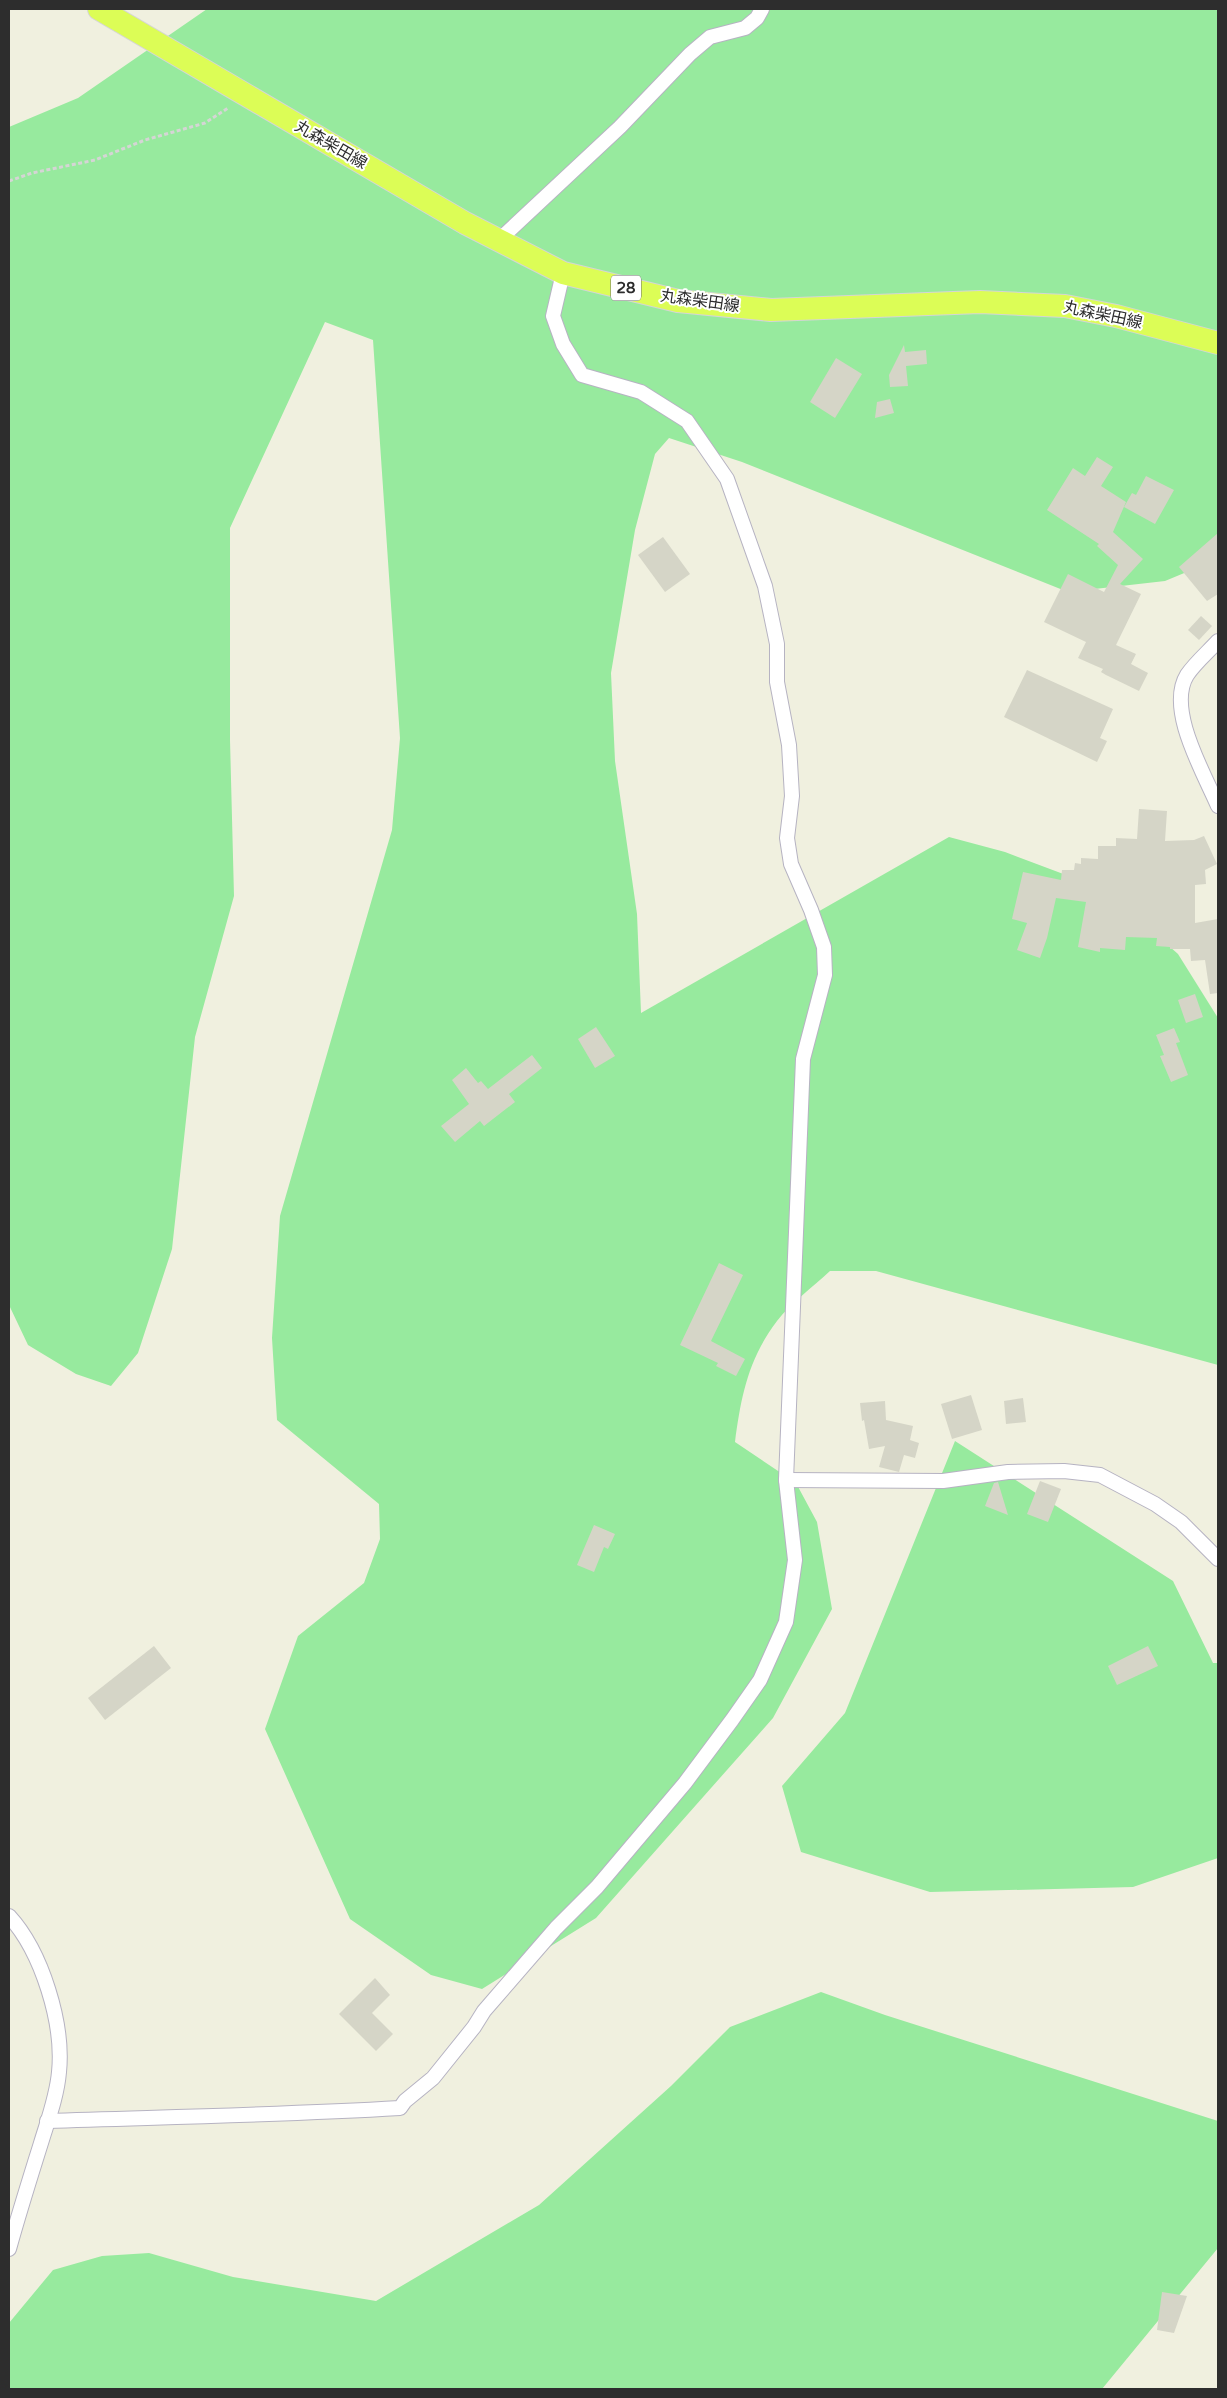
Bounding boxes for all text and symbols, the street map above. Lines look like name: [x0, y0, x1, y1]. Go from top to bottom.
street label: 丸森柴田線: [291, 116, 371, 174]
road number: 28: [611, 276, 641, 300]
street label: 丸森柴田線: [659, 286, 741, 316]
street label: 丸森柴田線: [1062, 297, 1144, 333]

